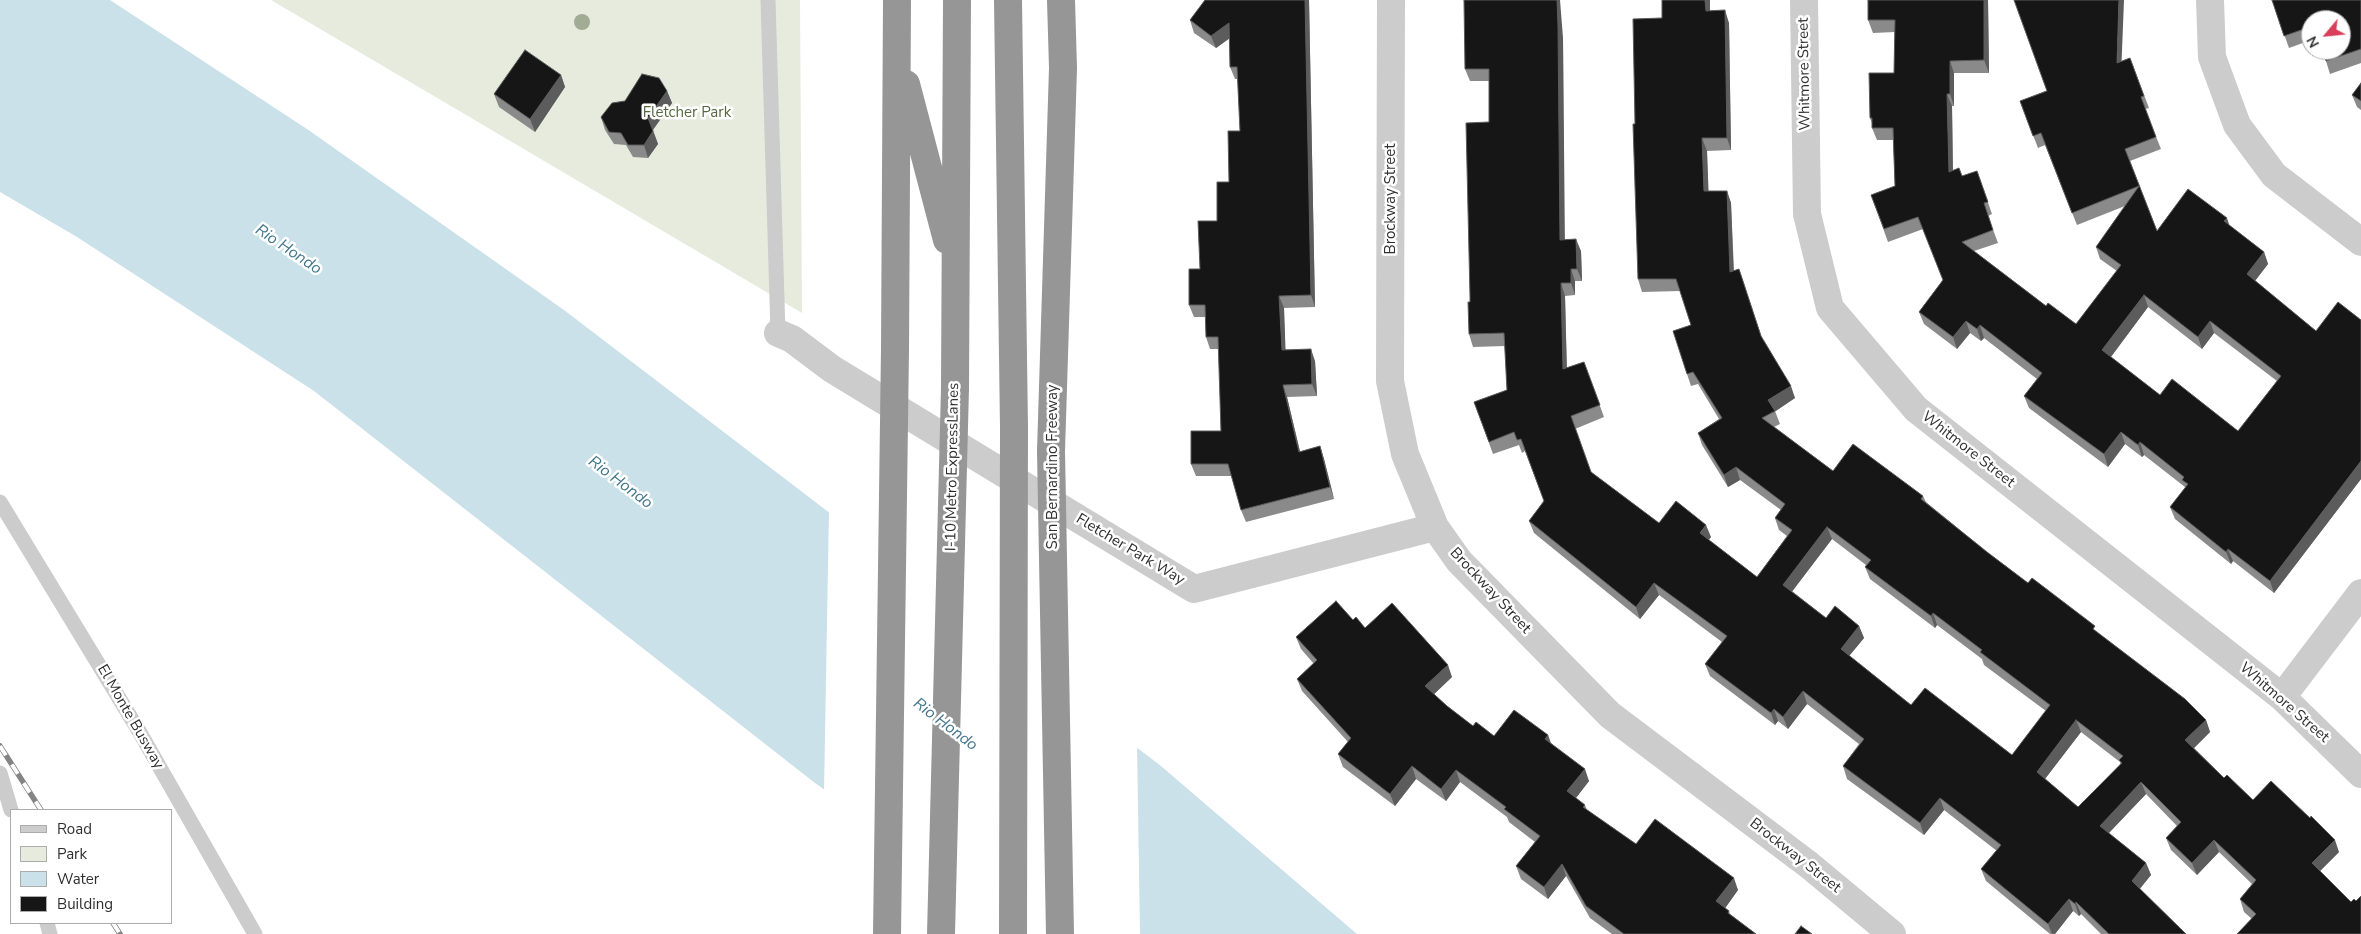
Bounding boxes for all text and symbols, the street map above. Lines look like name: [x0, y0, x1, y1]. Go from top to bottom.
north arrow: [2301, 10, 2351, 60]
street label: Whitmore Street: [1795, 17, 1815, 131]
text: N: [2302, 33, 2324, 51]
park label: Fletcher Park: [643, 104, 731, 122]
street label: Brockway Street: [1382, 144, 1400, 254]
water label: Rio Hondo: [251, 221, 325, 279]
street label: I-10 Metro ExpressLanes: [943, 383, 963, 551]
street label: San Bernardino Freeway: [1044, 385, 1062, 549]
street label: Whitmore Street: [1918, 408, 2018, 492]
water label: Rio Hondo: [584, 453, 656, 513]
street label: Fletcher Park Way: [1072, 510, 1188, 590]
street label: Brockway Street: [1446, 544, 1534, 638]
street label: Whitmore Street: [2235, 659, 2333, 747]
street label: El Monte Busway: [93, 662, 167, 772]
water label: Rio Hondo: [909, 695, 981, 755]
legend: [10, 809, 172, 924]
street label: Brockway Street: [1746, 815, 1844, 897]
text: Road: [57, 819, 92, 839]
text: Park: [57, 844, 87, 864]
text: Water: [57, 869, 99, 889]
text: Building: [57, 894, 113, 914]

